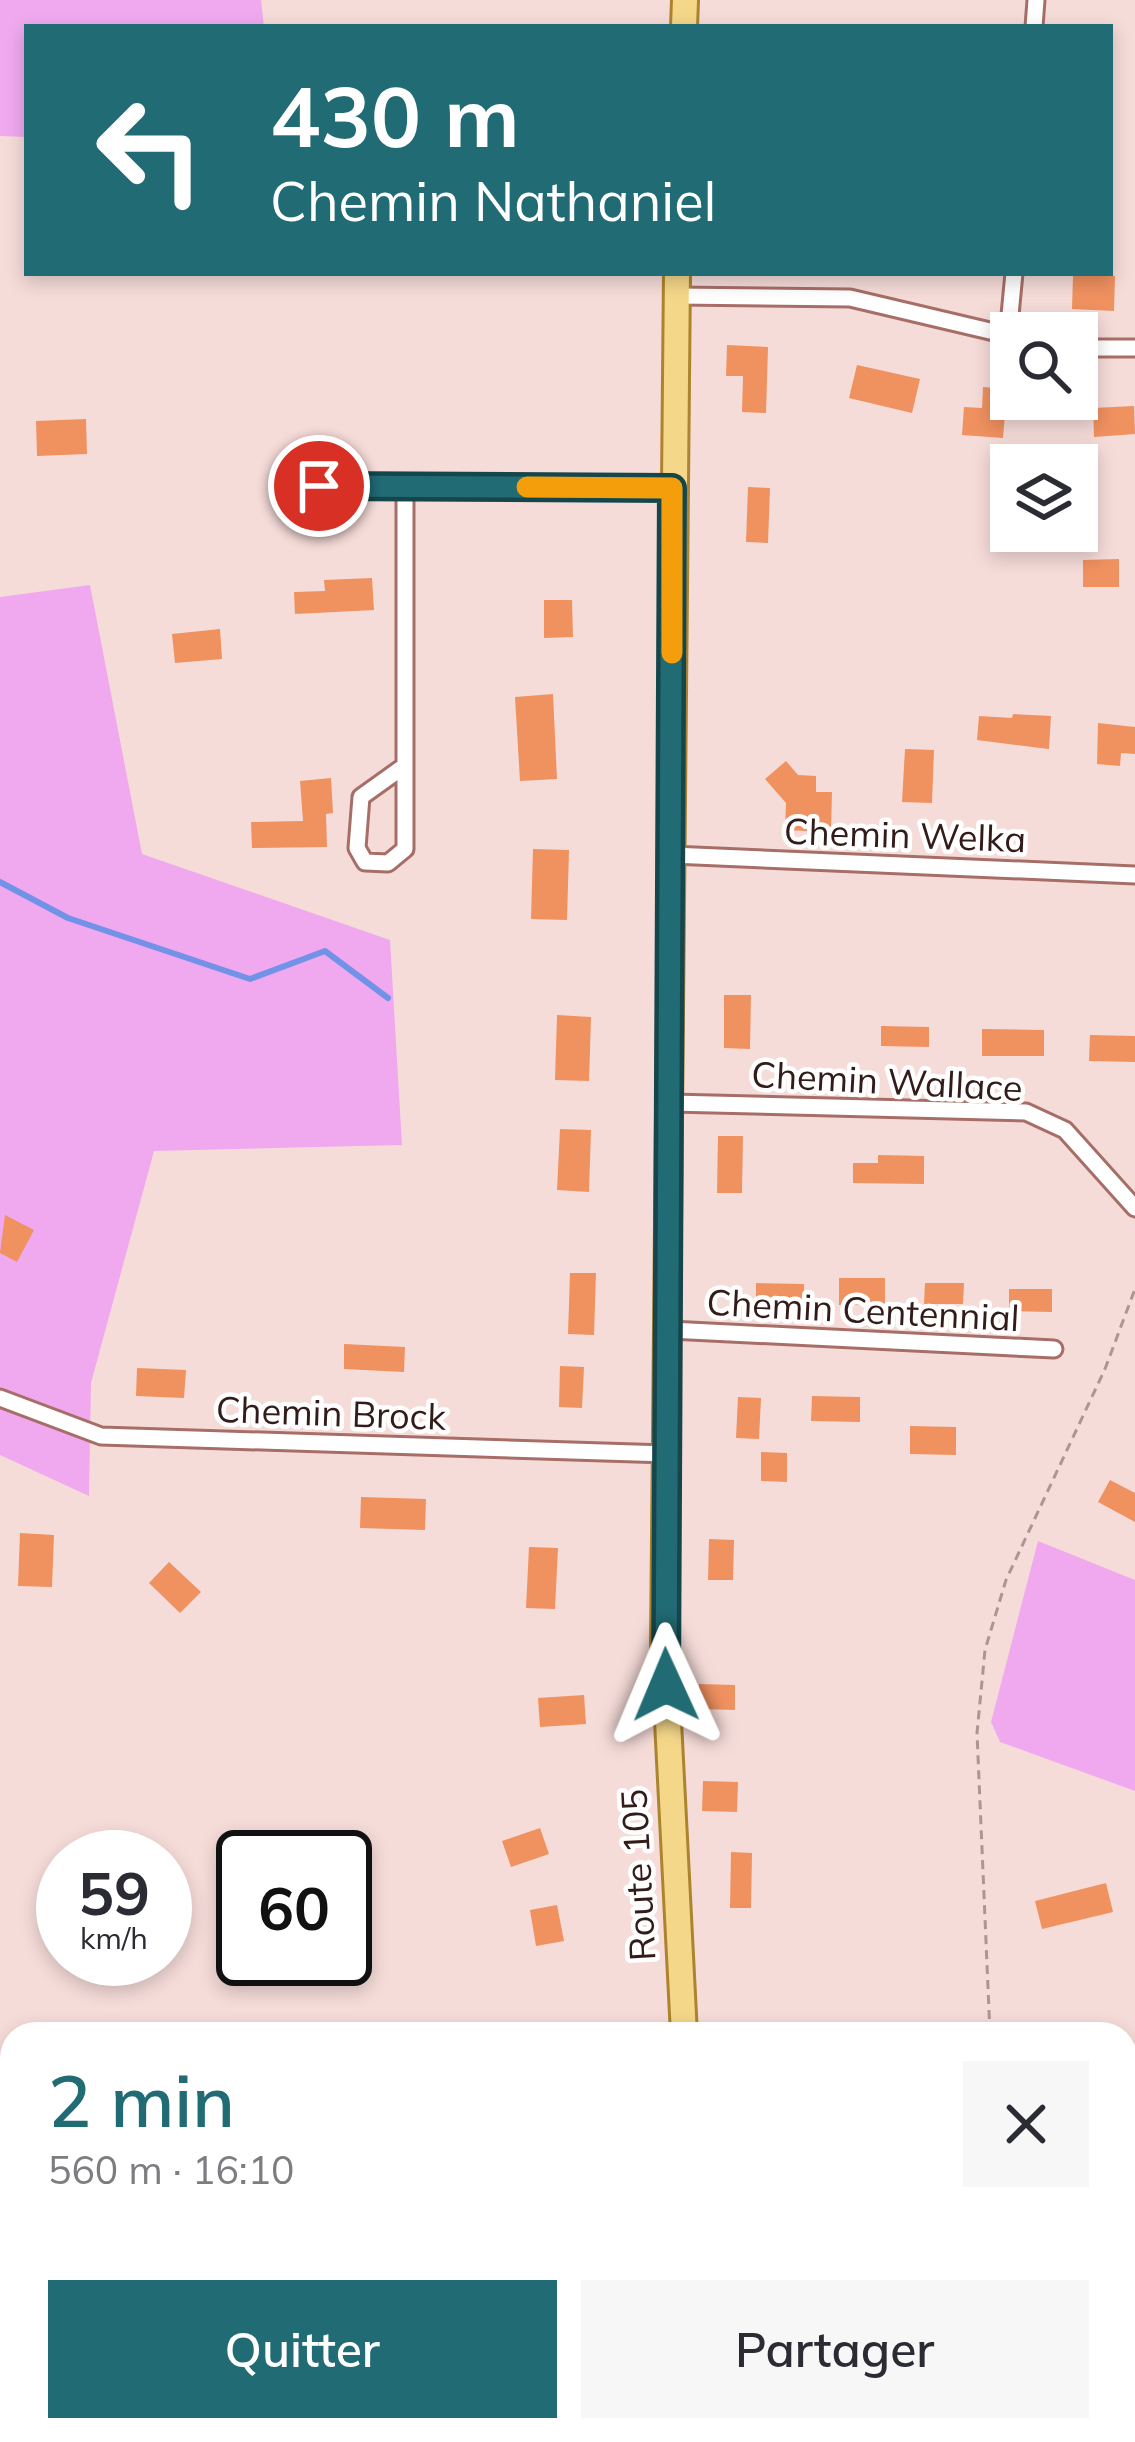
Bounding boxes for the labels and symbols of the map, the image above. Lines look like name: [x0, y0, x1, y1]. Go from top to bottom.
pin: [268, 435, 370, 537]
street label: Chemin Welka: [783, 808, 1027, 861]
street label: Chemin Wallace: [750, 1051, 1024, 1110]
street label: Chemin Centennial: [706, 1279, 1020, 1340]
street label: Chemin Brock: [215, 1386, 447, 1439]
position arrow: [603, 1622, 729, 1748]
street label: Route 105: [611, 1788, 664, 1962]
speed limit sign: 60: [216, 1830, 372, 1986]

